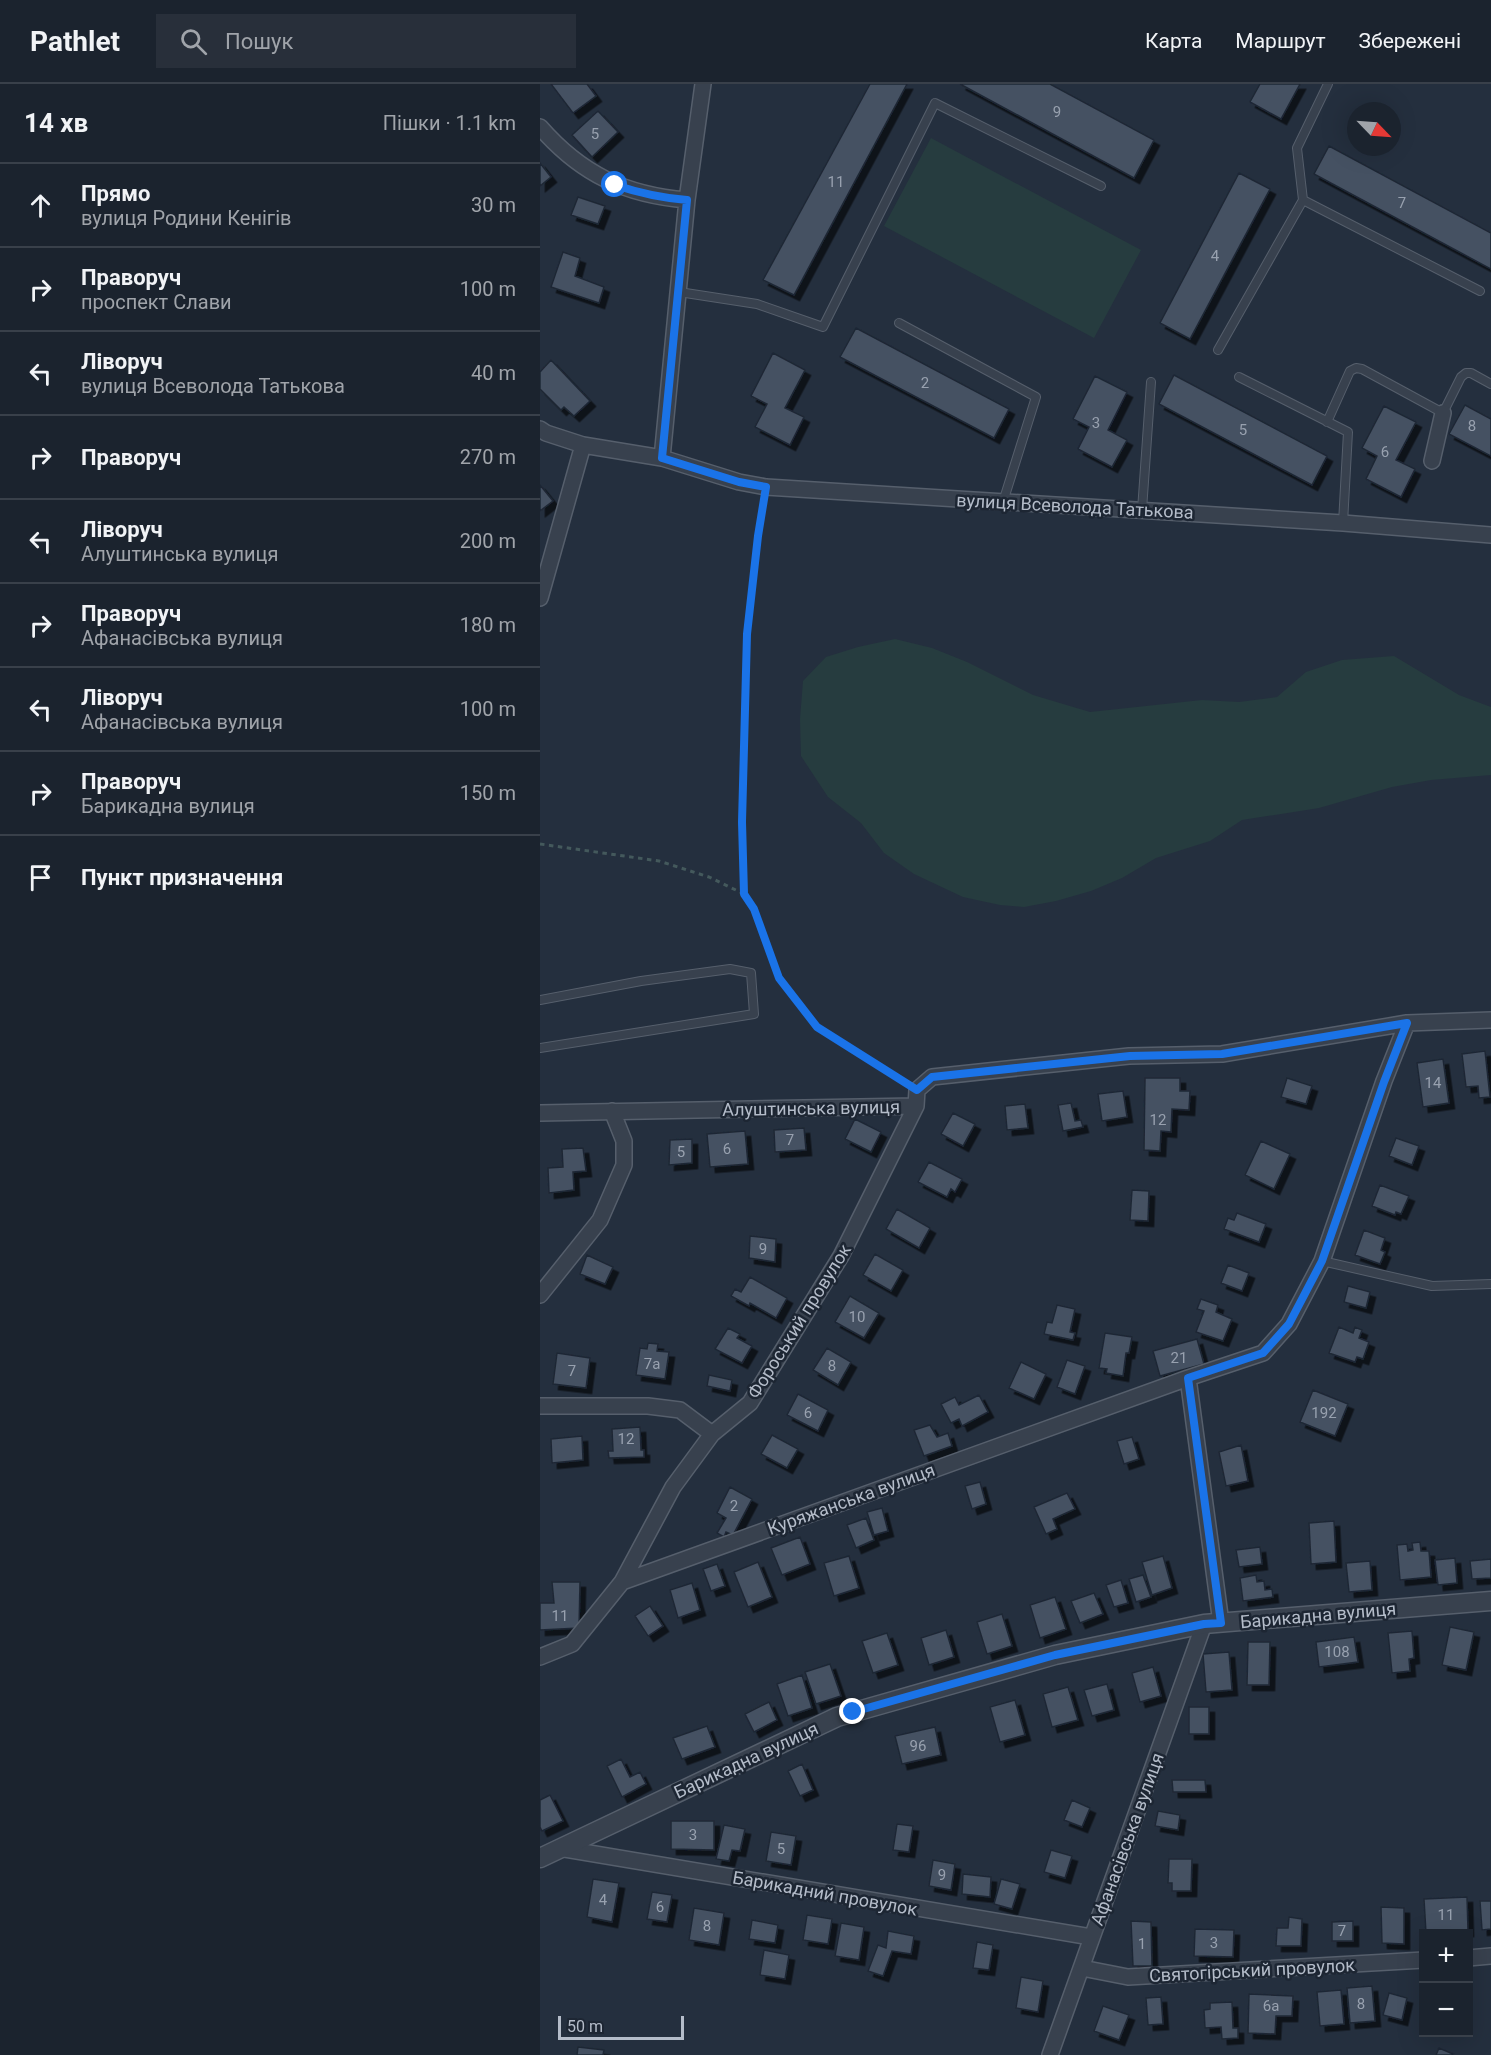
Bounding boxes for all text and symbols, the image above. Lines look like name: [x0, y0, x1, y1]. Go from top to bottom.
search box: [156, 14, 576, 68]
text: Pathlet: [30, 25, 120, 58]
icon: search: [177, 25, 210, 58]
text: Пошук: [225, 29, 293, 54]
text: Карта: [1145, 29, 1202, 53]
text: Маршрут: [1235, 29, 1326, 53]
text: Збережені: [1359, 29, 1461, 53]
north arrow: [1347, 102, 1401, 156]
house number: 9: [1053, 103, 1061, 121]
text: 14 хв: [24, 108, 88, 138]
text: Пішки · 1.1 km: [383, 111, 516, 135]
house number: 5: [591, 125, 599, 143]
route start: [601, 171, 627, 197]
house number: 11: [828, 173, 844, 191]
text: Прямо: [81, 181, 150, 206]
icon: ahead: [24, 189, 57, 222]
text: 30 m: [471, 193, 516, 217]
house number: 7: [1398, 194, 1406, 212]
text: вулиця Родини Кенігів: [81, 206, 292, 230]
house number: 4: [1211, 247, 1220, 265]
text: Праворуч: [81, 265, 181, 290]
icon: right: [24, 273, 57, 306]
text: 100 m: [460, 277, 516, 301]
text: проспект Слави: [81, 290, 232, 314]
text: Ліворуч: [81, 349, 163, 374]
icon: left: [24, 357, 57, 390]
text: 40 m: [471, 361, 516, 385]
text: вулиця Всеволода Татькова: [81, 374, 345, 398]
house number: 2: [921, 374, 929, 392]
house number: 3: [1092, 414, 1100, 432]
house number: 8: [1468, 417, 1476, 435]
house number: 5: [1239, 421, 1247, 439]
icon: right: [24, 441, 57, 474]
house number: 6: [1381, 443, 1389, 461]
text: Праворуч: [81, 445, 181, 470]
text: 270 m: [460, 445, 516, 469]
street label: вулиця Всеволода Татькова: [956, 489, 1194, 523]
text: Ліворуч: [81, 517, 163, 542]
icon: left: [24, 525, 57, 558]
text: 200 m: [460, 529, 516, 553]
text: Алуштинська вулиця: [81, 542, 279, 566]
text: Праворуч: [81, 601, 181, 626]
icon: right: [24, 609, 57, 642]
text: 180 m: [460, 613, 516, 637]
text: Афанасівська вулиця: [81, 626, 283, 650]
text: Ліворуч: [81, 685, 163, 710]
icon: left: [24, 693, 57, 726]
text: 100 m: [460, 697, 516, 721]
text: Афанасівська вулиця: [81, 710, 283, 734]
text: Праворуч: [81, 769, 181, 794]
icon: right: [24, 777, 57, 810]
text: 150 m: [460, 781, 516, 805]
text: Барикадна вулиця: [81, 794, 255, 818]
icon: arrive: [24, 861, 57, 894]
text: Пункт призначення: [81, 865, 283, 890]
house number: 14: [1425, 1074, 1442, 1092]
street label: Алуштинська вулиця: [722, 1096, 900, 1120]
house number: 12: [1150, 1111, 1166, 1129]
house number: 7: [786, 1131, 794, 1149]
house number: 6: [723, 1140, 731, 1158]
house number: 5: [677, 1143, 685, 1161]
street label: Фороський провулок: [743, 1240, 855, 1402]
house number: 9: [759, 1240, 767, 1258]
house number: 10: [849, 1308, 865, 1326]
house number: 21: [1171, 1349, 1187, 1367]
house number: 7а: [644, 1355, 660, 1373]
house number: 8: [828, 1357, 836, 1375]
house number: 7: [568, 1362, 576, 1380]
house number: 6: [804, 1404, 812, 1422]
house number: 192: [1311, 1404, 1337, 1422]
house number: 12: [618, 1430, 634, 1448]
street label: Куряжанська вулиця: [764, 1459, 938, 1539]
house number: 2: [730, 1497, 738, 1515]
street label: Барикадна вулиця: [1239, 1598, 1397, 1632]
house number: 11: [552, 1607, 568, 1625]
house number: 108: [1324, 1643, 1350, 1661]
route end: [839, 1698, 865, 1724]
street label: Барикадна вулиця: [671, 1717, 821, 1803]
house number: 96: [910, 1737, 926, 1755]
street label: Афанасівська вулиця: [1086, 1750, 1168, 1928]
house number: 3: [689, 1826, 697, 1844]
house number: 5: [777, 1840, 785, 1858]
street label: Барикадний провулок: [731, 1866, 919, 1920]
house number: 9: [938, 1866, 946, 1884]
house number: 4: [599, 1891, 608, 1909]
house number: 6: [656, 1898, 664, 1916]
house number: 11: [1438, 1906, 1454, 1924]
house number: 8: [703, 1917, 711, 1935]
house number: 7: [1338, 1922, 1346, 1940]
map controls: [1419, 1929, 1473, 2037]
button: +: [1419, 1929, 1473, 1983]
house number: 3: [1210, 1934, 1218, 1952]
house number: 1: [1138, 1935, 1146, 1953]
street label: Святогірський провулок: [1149, 1954, 1356, 1986]
button: −: [1419, 1983, 1473, 2037]
house number: 8: [1357, 1995, 1365, 2013]
house number: 6а: [1263, 1997, 1279, 2015]
scale bar: [558, 2013, 684, 2040]
text: 50 m: [567, 2017, 603, 2036]

